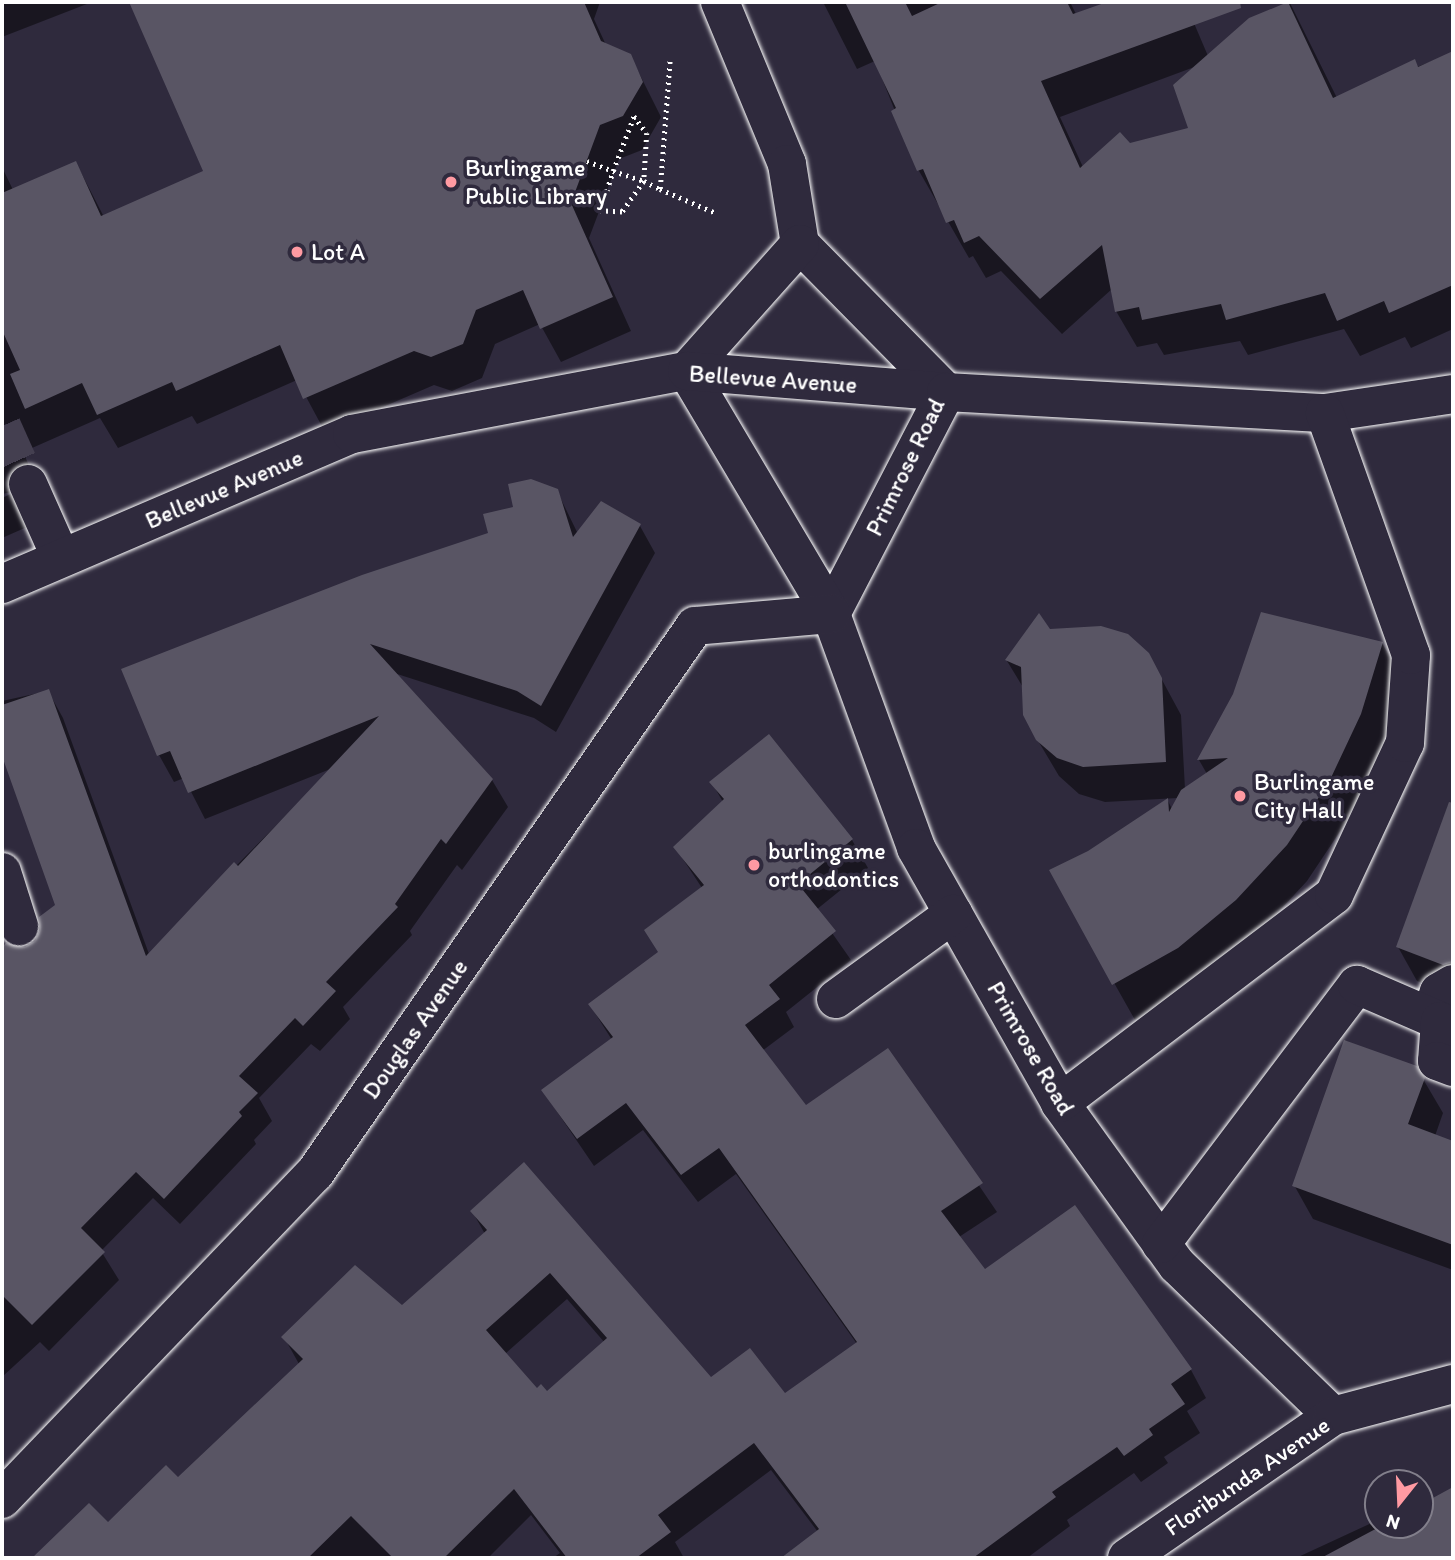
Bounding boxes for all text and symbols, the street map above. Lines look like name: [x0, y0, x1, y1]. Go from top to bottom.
place label: Burlingame Public Library: [465, 154, 606, 210]
marker: Burlingame Public Library: [443, 174, 459, 190]
place label: Lot A: [311, 238, 365, 266]
marker: Lot A: [289, 244, 305, 260]
street label: Bellevue Avenue: [688, 359, 858, 399]
street label: Primrose Road: [859, 393, 951, 541]
street label: Bellevue Avenue: [141, 443, 307, 535]
place label: Burlingame City Hall: [1254, 768, 1374, 824]
marker: Burlingame City Hall: [1232, 788, 1248, 804]
place label: burlingame orthodontics: [768, 837, 899, 893]
marker: burlingame orthodontics: [746, 857, 762, 873]
street label: Douglas Avenue: [356, 954, 474, 1104]
street label: Primrose Road: [981, 976, 1081, 1120]
street label: Floribunda Avenue: [1159, 1410, 1335, 1542]
north arrow: [1364, 1469, 1434, 1539]
text: N: [1383, 1510, 1403, 1535]

